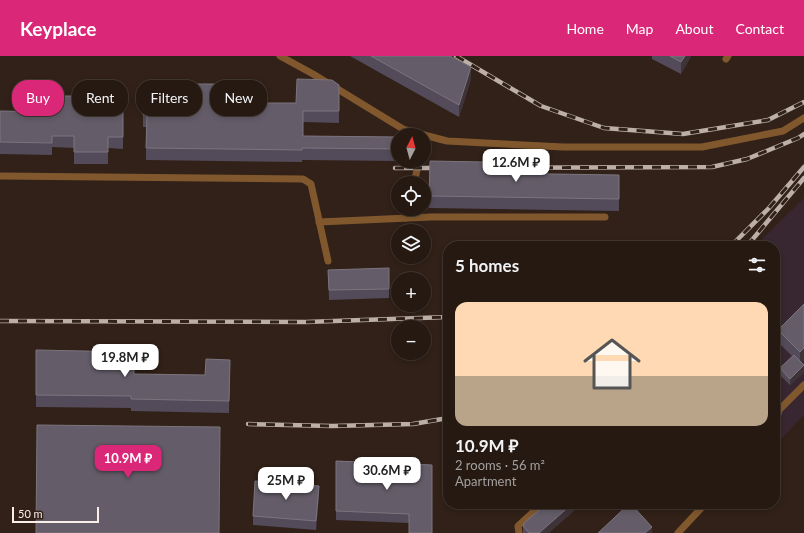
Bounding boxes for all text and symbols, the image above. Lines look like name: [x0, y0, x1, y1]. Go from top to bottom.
text: Keyplace: [20, 17, 97, 40]
text: Home: [566, 20, 604, 37]
text: Map: [626, 20, 653, 37]
text: About: [675, 20, 713, 37]
text: Contact: [735, 20, 784, 37]
chip: Buy: [12, 80, 64, 116]
chip: Rent: [72, 80, 128, 116]
chip: Filters: [136, 80, 202, 116]
chip: New: [210, 80, 267, 116]
north arrow: [391, 128, 431, 168]
map controls: [391, 128, 431, 360]
pin: 12.6M ₽: [479, 149, 553, 183]
text: 12.6M ₽: [492, 154, 540, 170]
button: locate: [391, 176, 431, 216]
button: layers: [391, 224, 431, 264]
icon: filters: [746, 254, 768, 276]
text: 5 homes: [455, 255, 519, 276]
button: +: [391, 272, 431, 312]
button: −: [391, 320, 431, 360]
icon: home: [576, 328, 648, 400]
pin: 19.8M ₽: [88, 344, 162, 378]
text: 19.8M ₽: [101, 349, 149, 365]
text: 10.9M ₽: [455, 435, 519, 456]
pin: 10.9M ₽: [91, 445, 165, 479]
text: 10.9M ₽: [104, 450, 152, 466]
pin: 30.6M ₽: [350, 457, 424, 491]
text: 2 rooms · 56 m²: [455, 457, 545, 473]
text: 30.6M ₽: [363, 462, 411, 478]
pin: 25M ₽: [258, 467, 314, 501]
text: 25M ₽: [267, 472, 305, 488]
text: Apartment: [455, 473, 516, 489]
scale bar: [12, 505, 99, 524]
text: 50 m: [18, 507, 43, 520]

